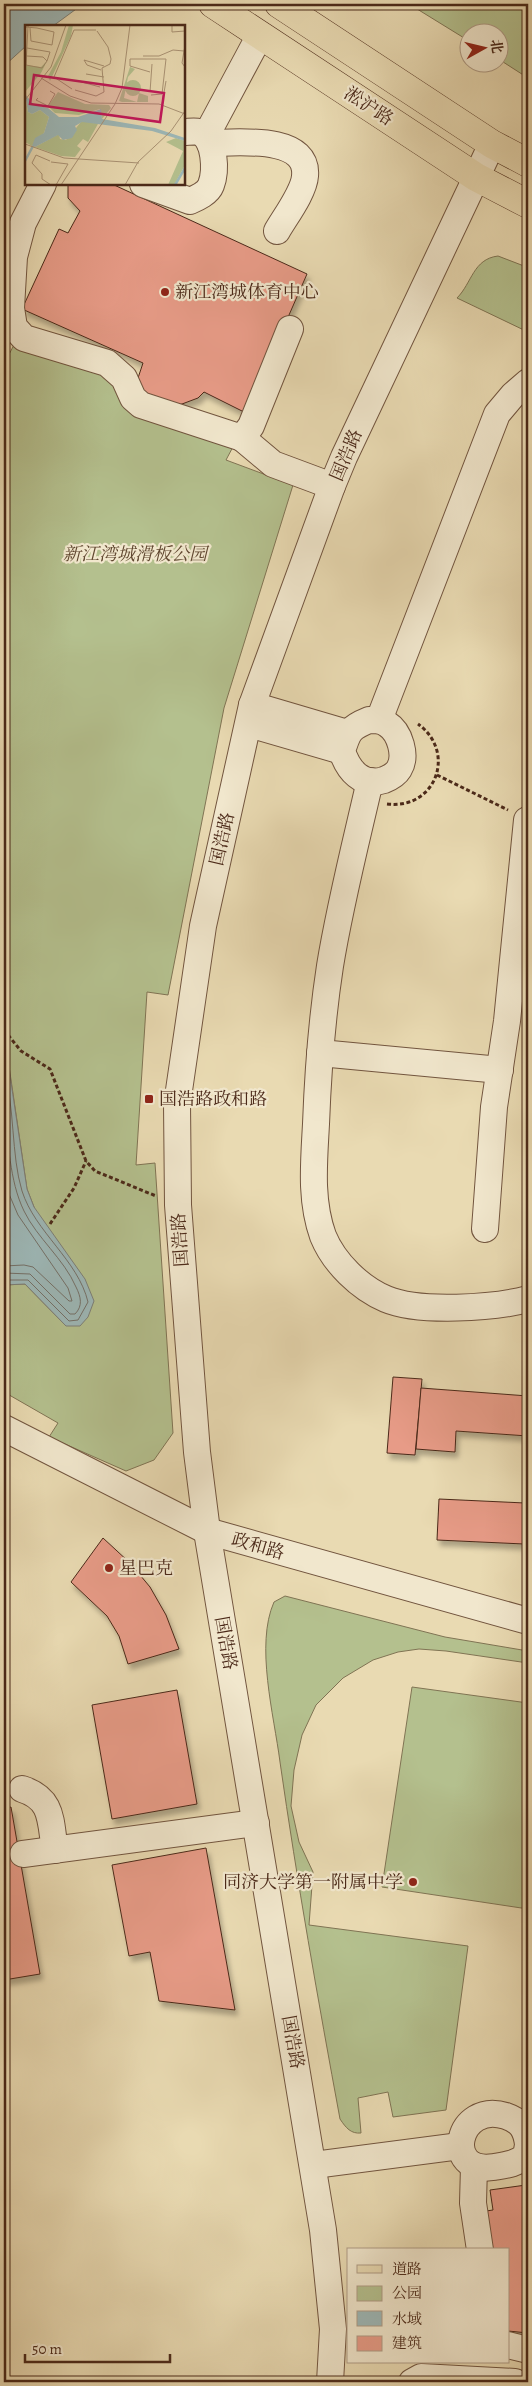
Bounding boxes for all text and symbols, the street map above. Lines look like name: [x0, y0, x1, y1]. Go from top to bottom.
north arrow: [460, 22, 510, 72]
inset map: [25, 25, 185, 185]
text: 北: [486, 38, 507, 55]
street label: 淞沪路: [340, 81, 398, 131]
place label: 新江湾城体育中心: [175, 280, 319, 304]
marker: 新江湾城体育中心: [159, 286, 171, 298]
street label: 国浩路: [324, 425, 368, 485]
park label: 新江湾城滑板公园: [63, 542, 210, 566]
street label: 国浩路: [204, 810, 240, 868]
place label: 国浩路政和路: [159, 1087, 267, 1111]
marker: 国浩路政和路: [143, 1093, 155, 1105]
street label: 国浩路: [166, 1212, 194, 1268]
street label: 政和路: [229, 1527, 287, 1565]
place label: 星巴克: [119, 1556, 173, 1580]
marker: 星巴克: [103, 1562, 115, 1574]
street label: 国浩路: [209, 1614, 243, 1672]
place label: 同济大学第一附属中学: [223, 1870, 403, 1894]
marker: 同济大学第一附属中学: [407, 1876, 419, 1888]
street label: 国浩路: [276, 2013, 310, 2071]
legend: [347, 2248, 510, 2364]
text: 道路: [392, 2259, 422, 2279]
text: 公园: [392, 2283, 422, 2303]
text: 水域: [392, 2309, 422, 2329]
scale bar: [25, 2331, 170, 2363]
text: 建筑: [392, 2333, 422, 2353]
text: 50 m: [32, 2339, 62, 2359]

